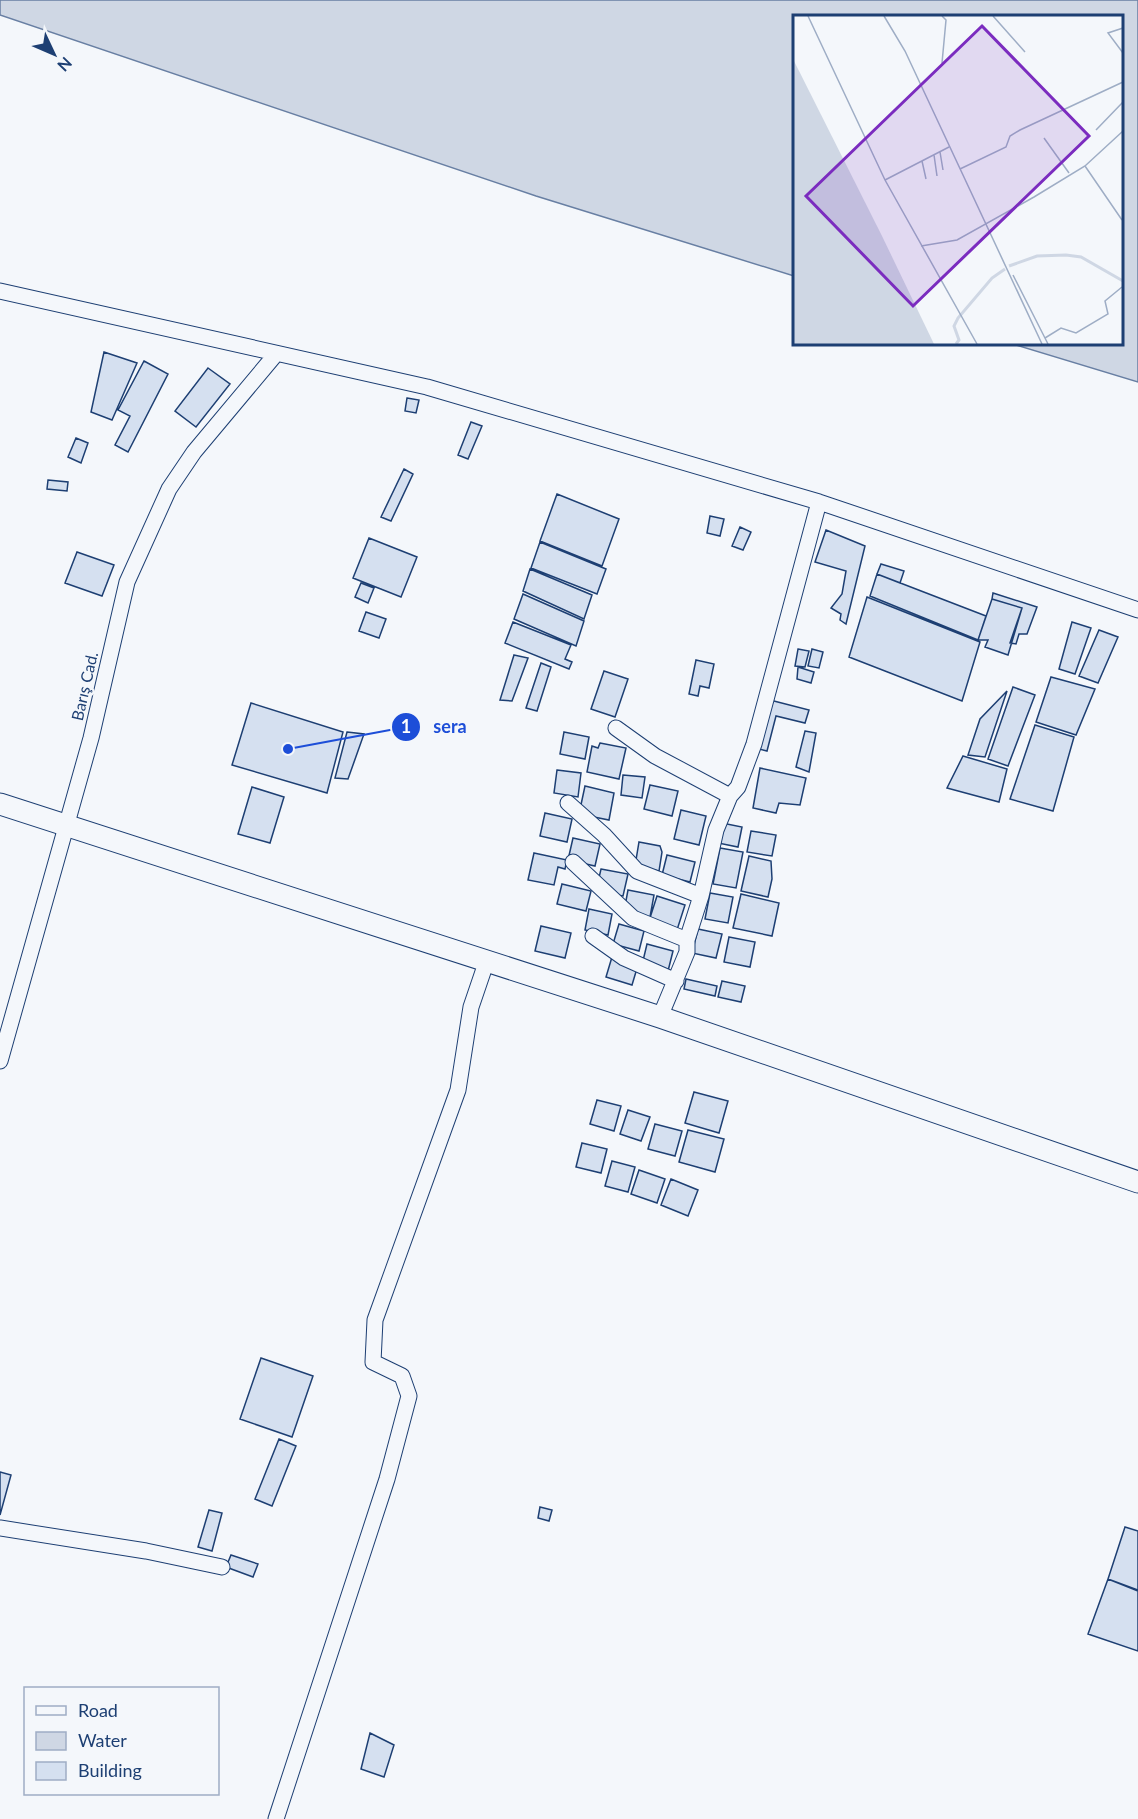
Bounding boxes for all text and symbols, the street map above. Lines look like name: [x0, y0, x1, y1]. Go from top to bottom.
inset map: [793, 15, 1123, 345]
north arrow: [24, 24, 84, 84]
text: N: [54, 54, 76, 76]
street label: Barış Cad.: [67, 650, 101, 722]
callout: sera: [391, 709, 478, 745]
text: 1: [401, 715, 411, 737]
text: sera: [433, 715, 467, 737]
legend: [24, 1687, 219, 1795]
text: Road: [78, 1699, 118, 1721]
text: Water: [78, 1729, 127, 1751]
text: Building: [78, 1759, 142, 1781]

